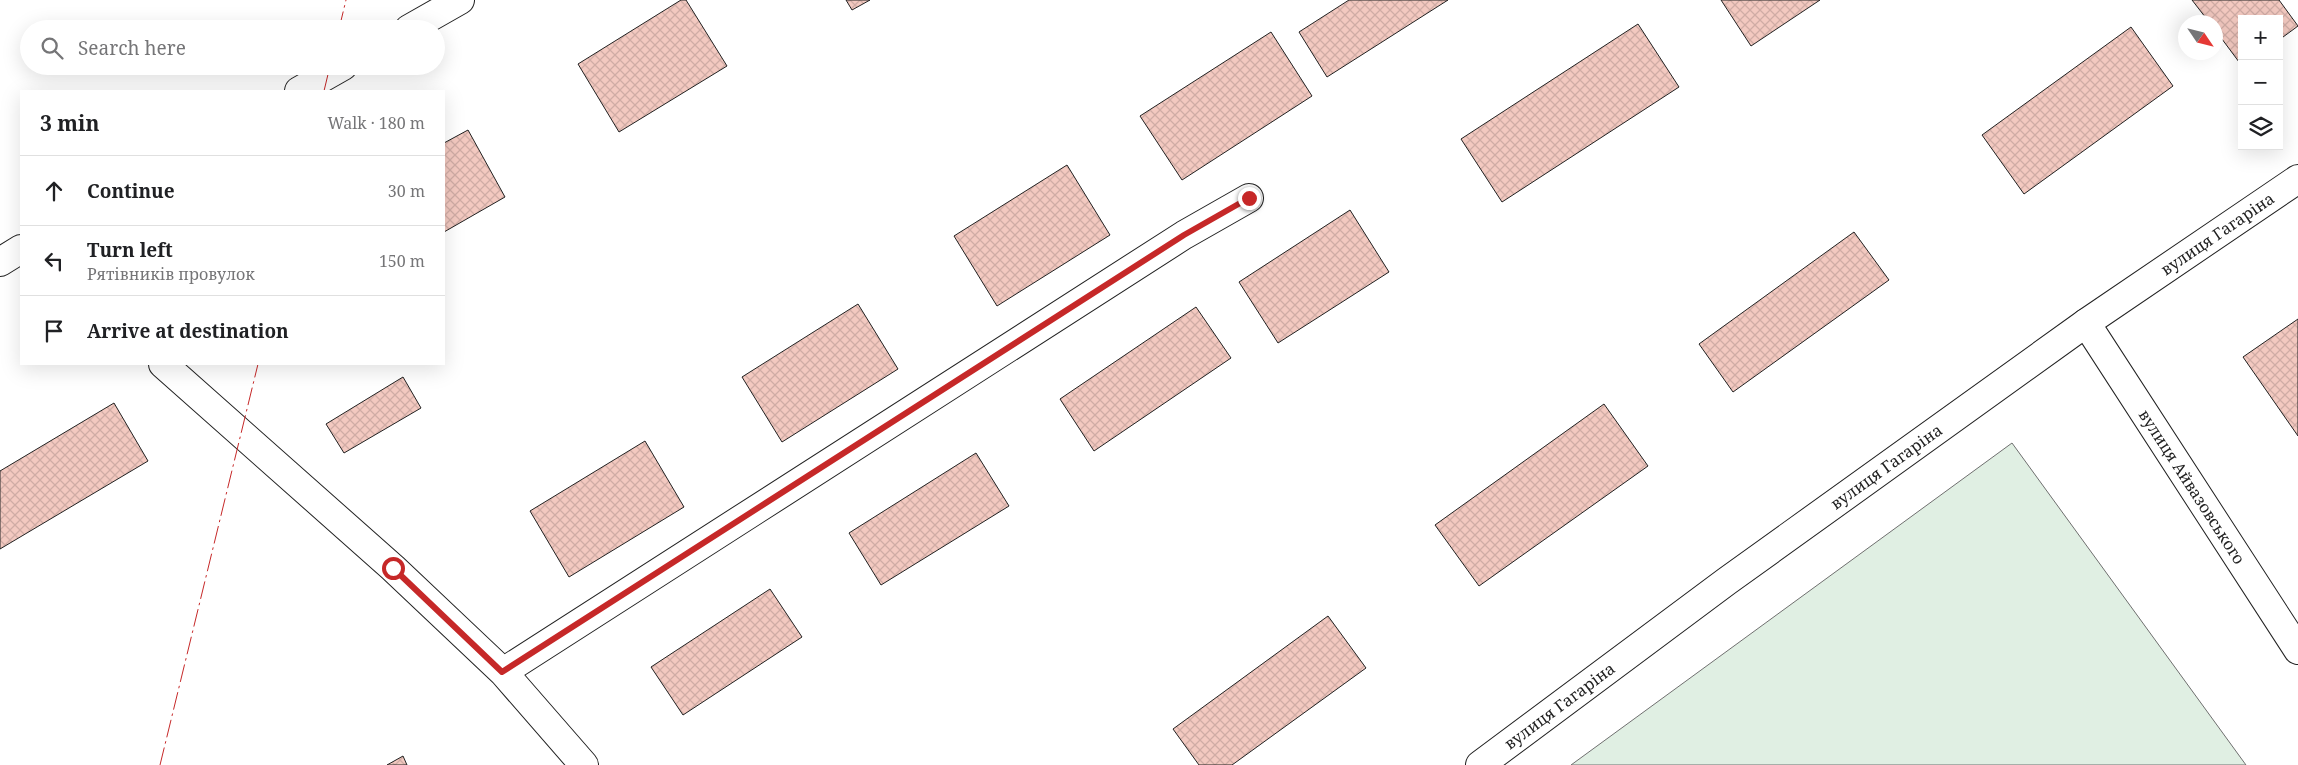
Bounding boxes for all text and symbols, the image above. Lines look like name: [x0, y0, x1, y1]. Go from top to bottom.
north arrow: [2178, 15, 2223, 60]
map controls: [2238, 15, 2283, 150]
button: +: [2238, 15, 2283, 60]
search box: [20, 20, 445, 75]
icon: search: [38, 34, 66, 62]
text: Search here: [78, 35, 186, 61]
button: −: [2238, 60, 2283, 105]
button: layers: [2238, 105, 2283, 150]
text: 3 min: [40, 109, 99, 137]
text: Walk · 180 m: [328, 112, 425, 134]
icon: ahead: [40, 177, 68, 205]
text: Continue: [87, 178, 175, 204]
text: 30 m: [388, 180, 425, 202]
route end: [1238, 187, 1261, 210]
street label: вулиця Гагаріна: [2156, 187, 2279, 280]
text: Turn left: [87, 237, 173, 263]
icon: left: [40, 247, 68, 275]
text: 150 m: [379, 250, 425, 272]
text: Рятівників провулок: [87, 263, 255, 285]
icon: arrive: [40, 317, 68, 345]
text: Arrive at destination: [87, 318, 289, 344]
street label: вулиця Айвазовського: [2134, 405, 2250, 568]
street label: вулиця Гагаріна: [1826, 419, 1947, 514]
route start: [382, 557, 405, 580]
street label: вулиця Гагаріна: [1500, 657, 1619, 754]

